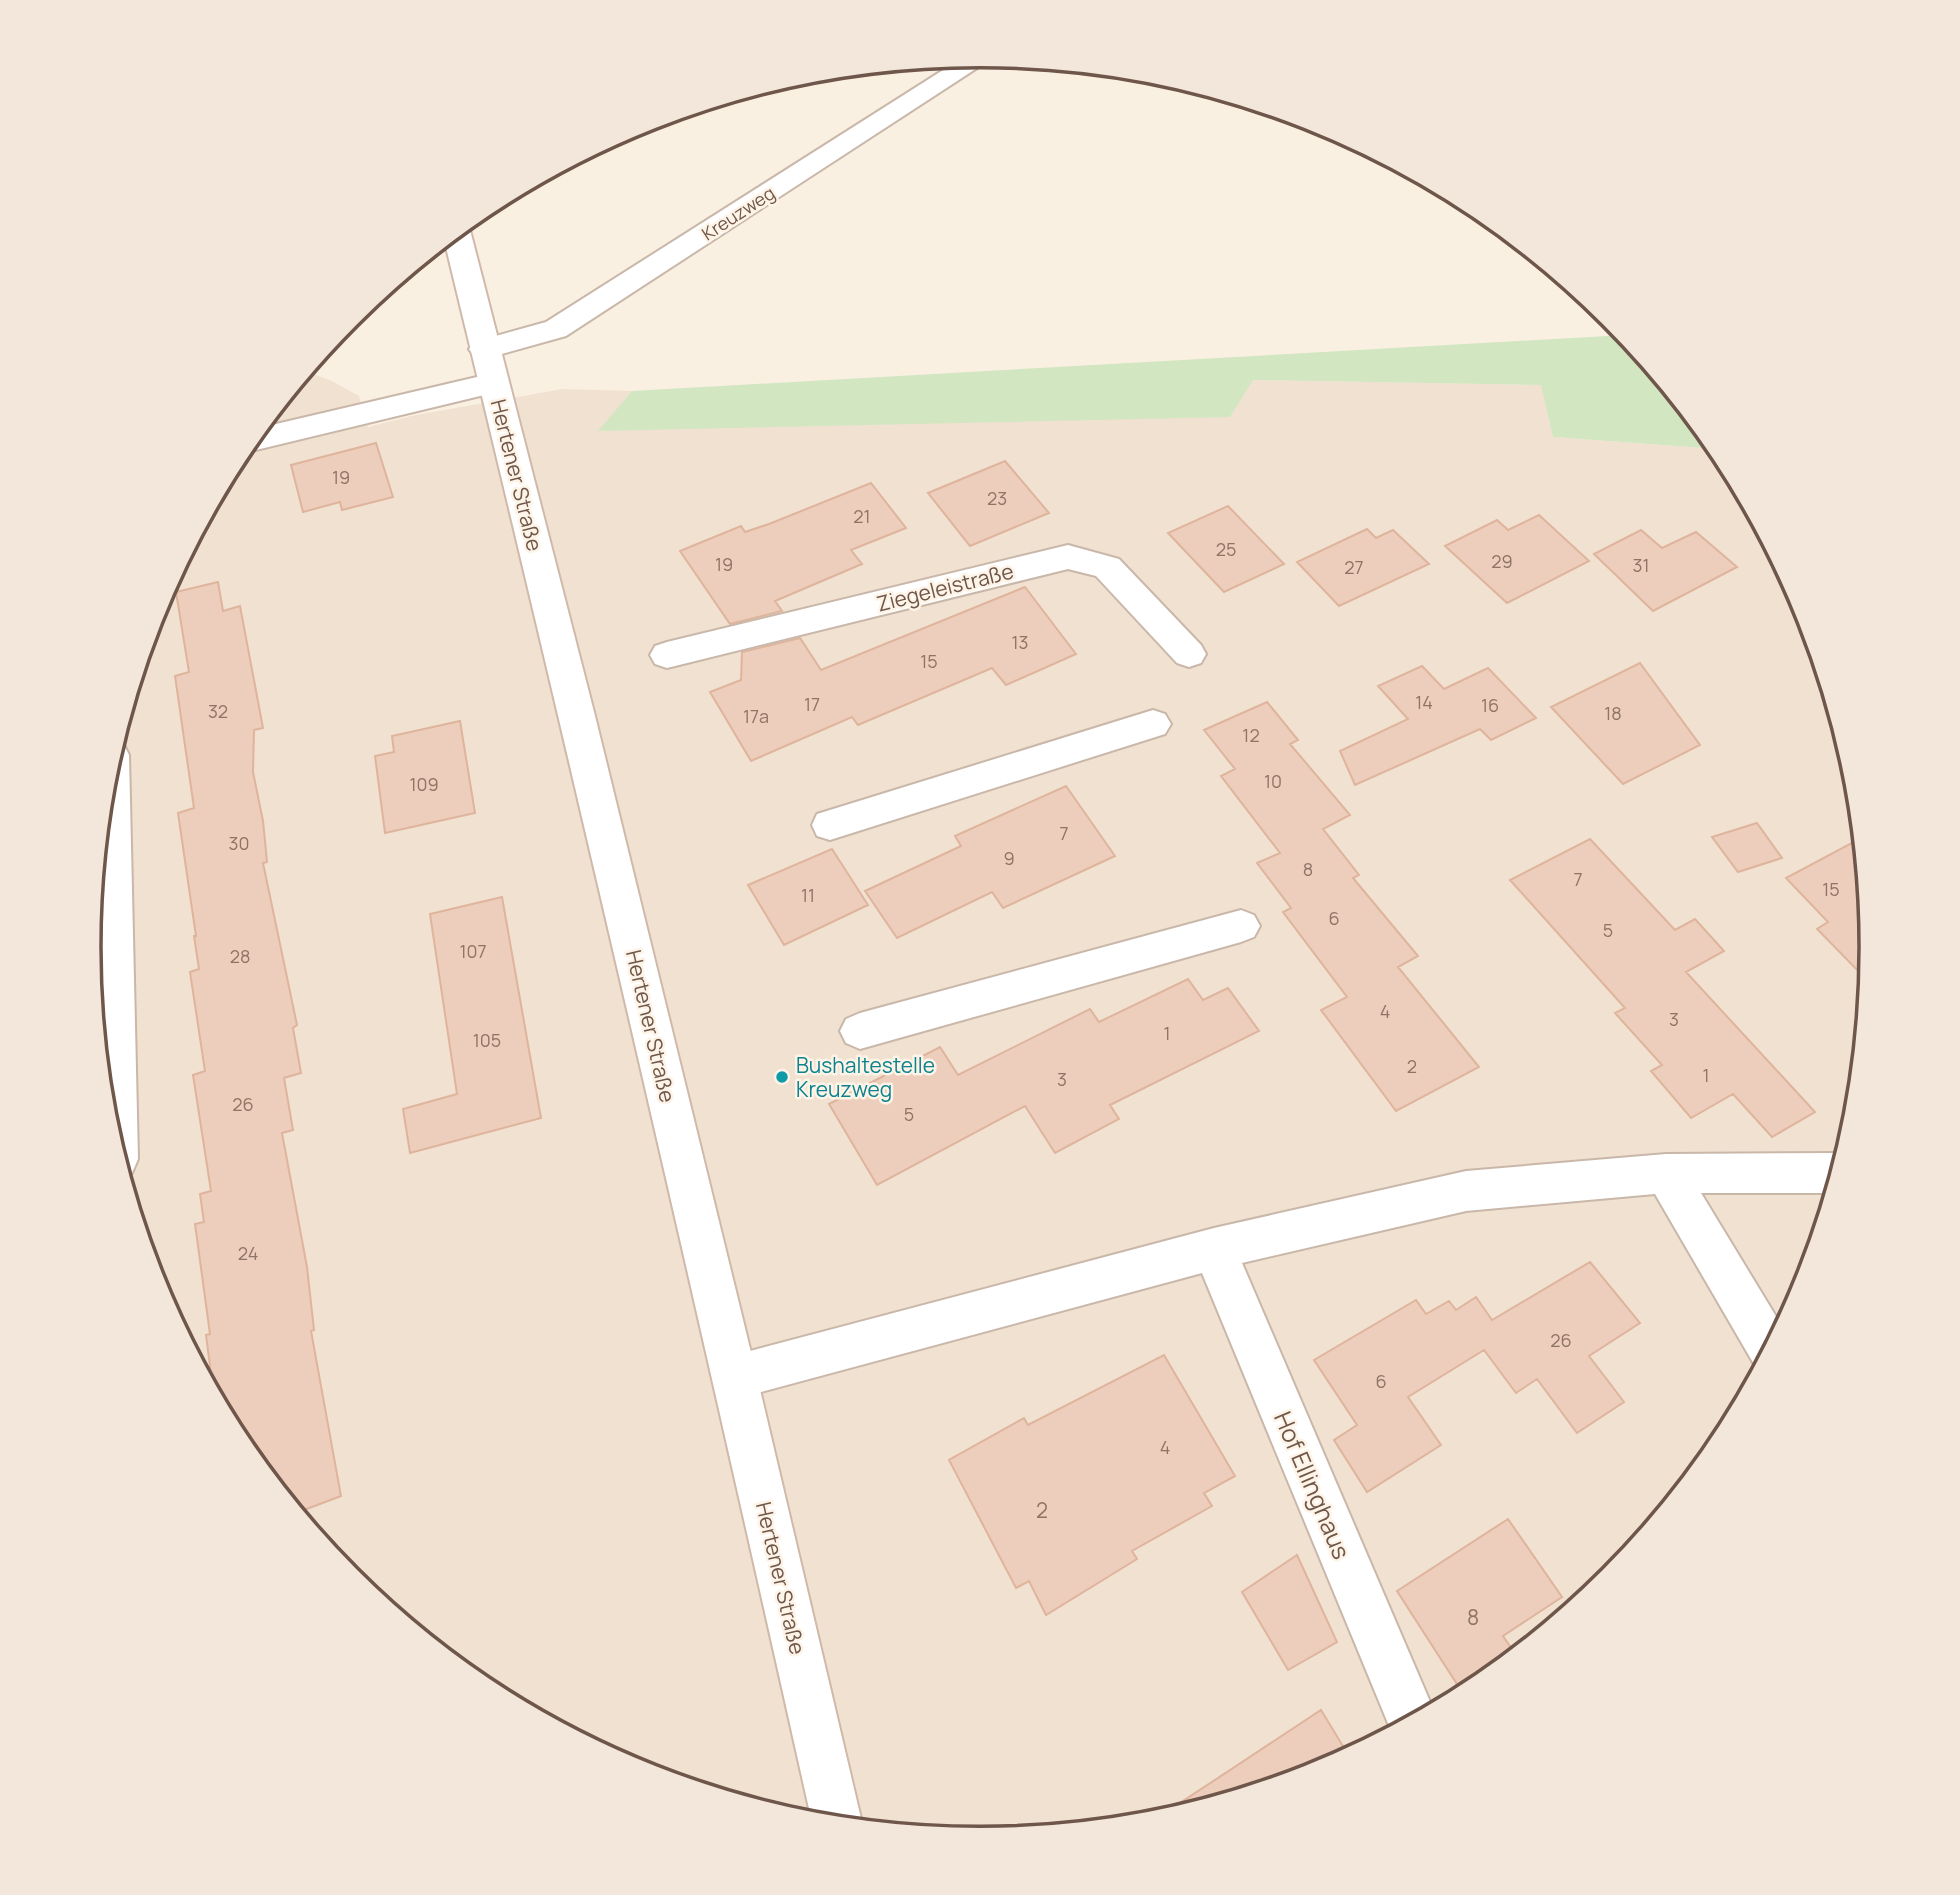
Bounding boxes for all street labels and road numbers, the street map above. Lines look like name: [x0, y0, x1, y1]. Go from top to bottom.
street label: Kreuzweg: [697, 181, 779, 245]
street label: Hertener Straße: [485, 396, 549, 554]
street label: Ziegeleistraße: [874, 556, 1016, 618]
street label: Hertener Straße: [620, 947, 682, 1105]
street label: Hof Ellinghaus: [1267, 1406, 1359, 1564]
street label: Hertener Straße: [750, 1499, 812, 1657]

